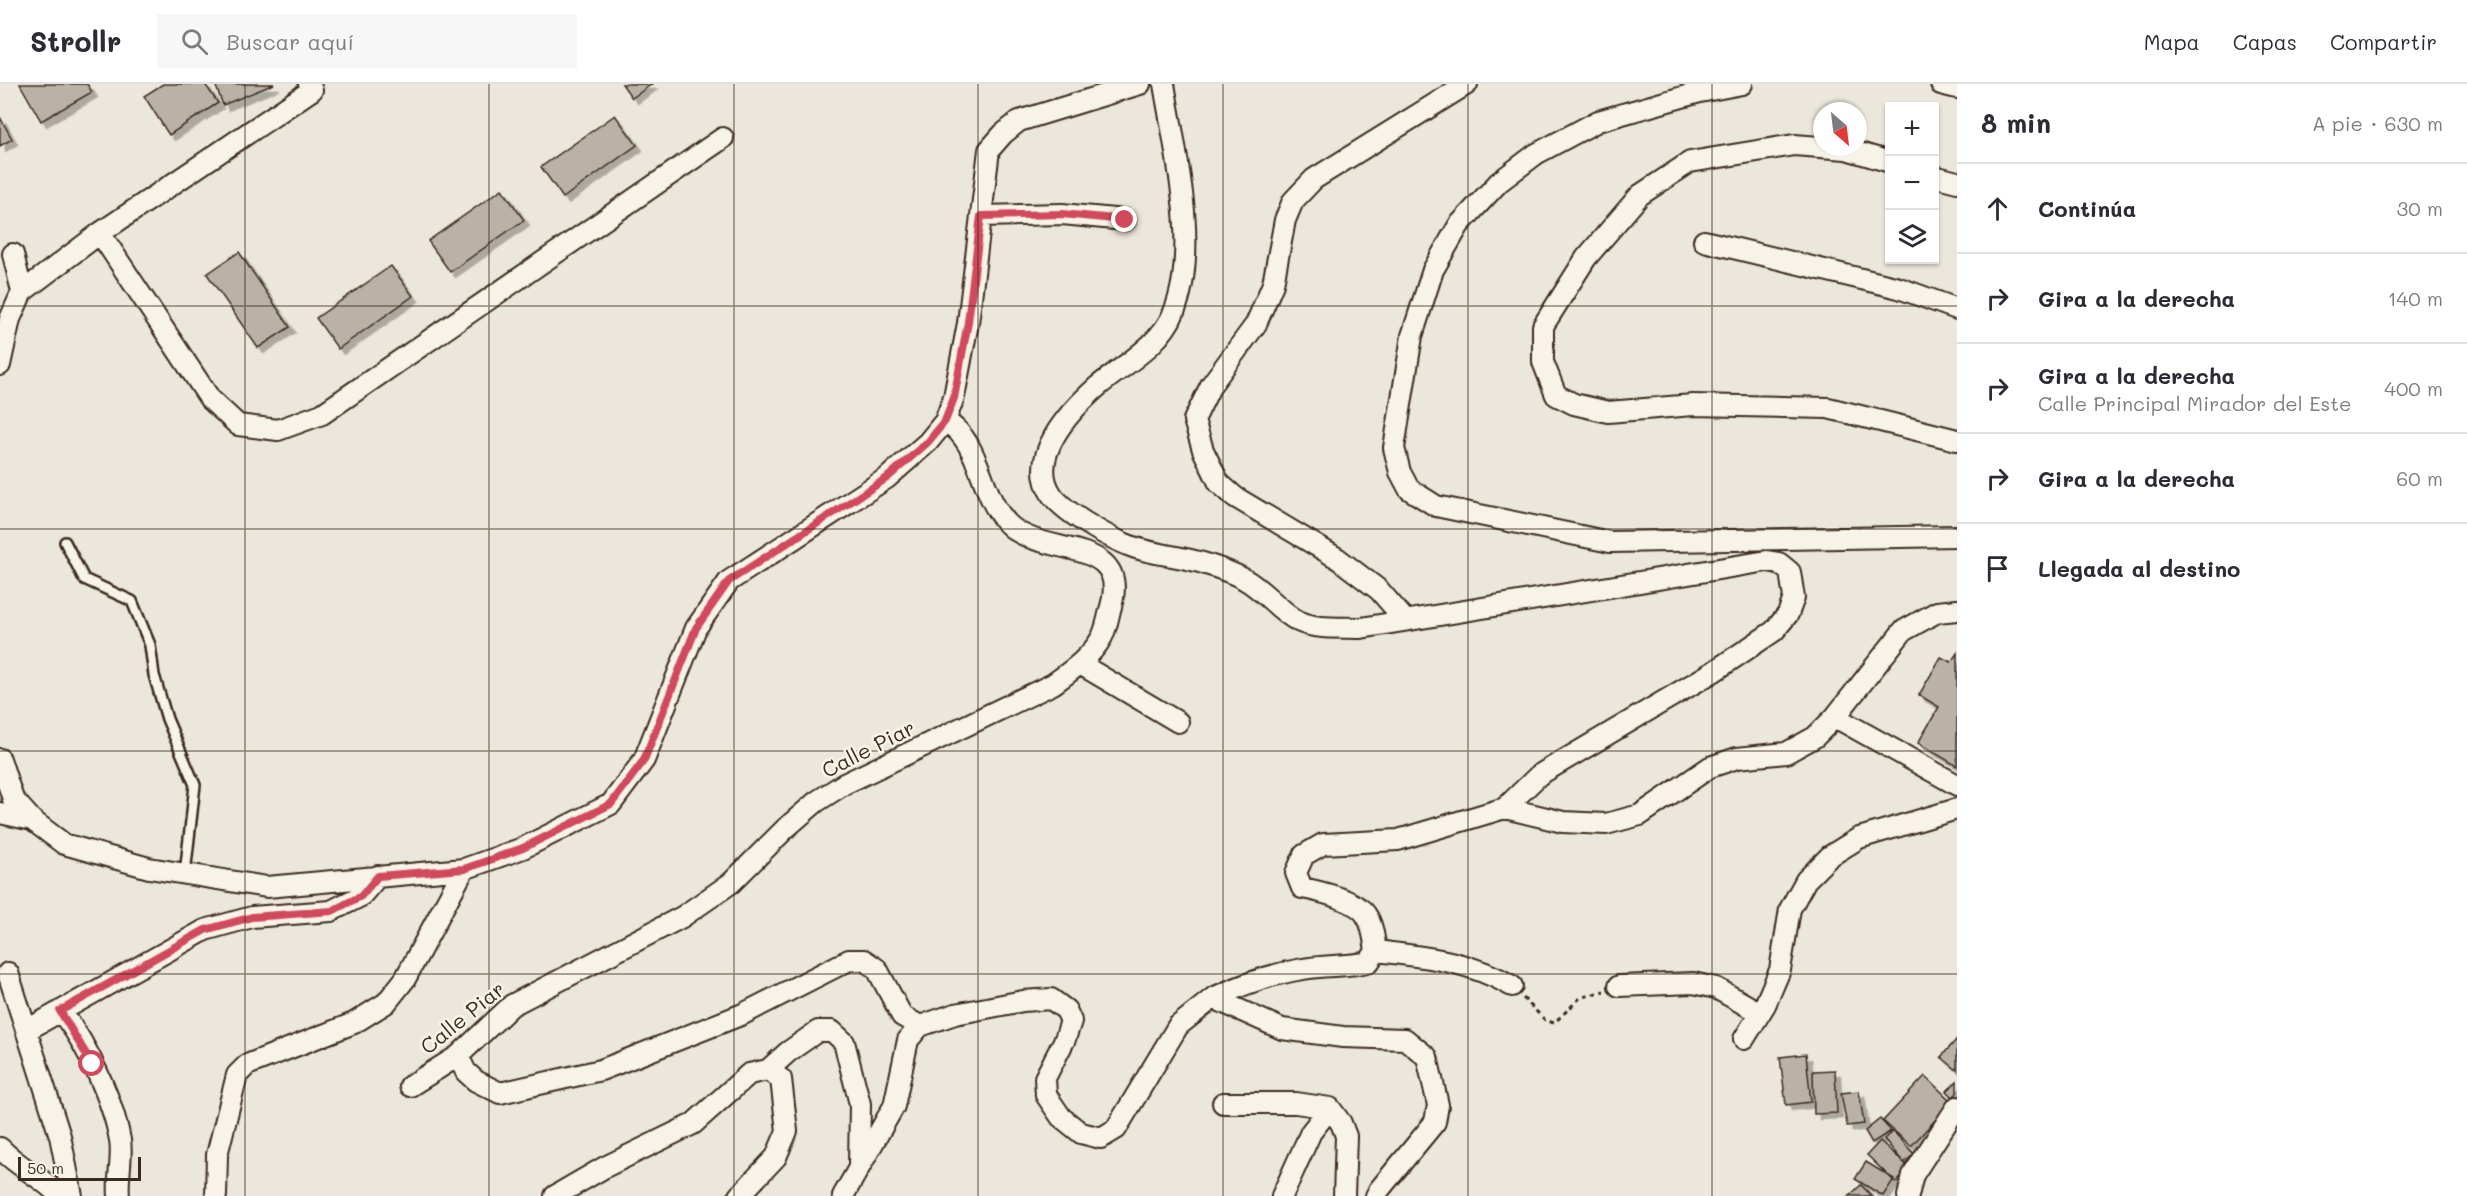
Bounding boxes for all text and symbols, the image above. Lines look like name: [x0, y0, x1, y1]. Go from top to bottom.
search box: [157, 14, 577, 68]
text: Strollr: [30, 23, 121, 59]
icon: search: [178, 25, 211, 58]
text: Buscar aquí: [226, 27, 354, 56]
text: Mapa: [2144, 28, 2200, 55]
text: Capas: [2233, 28, 2297, 55]
text: Compartir: [2330, 28, 2437, 55]
north arrow: [1813, 102, 1867, 156]
map controls: [1885, 102, 1939, 264]
button: +: [1885, 102, 1939, 156]
text: 8 min: [1981, 106, 2051, 140]
text: A pie · 630 m: [2312, 110, 2443, 136]
button: −: [1885, 156, 1939, 210]
icon: ahead: [1981, 192, 2014, 225]
text: Continúa: [2038, 194, 2136, 223]
text: 30 m: [2397, 195, 2443, 221]
route end: [1111, 206, 1137, 232]
button: layers: [1885, 210, 1939, 264]
icon: right: [1981, 282, 2014, 315]
text: Gira a la derecha: [2038, 284, 2235, 313]
text: 140 m: [2388, 285, 2443, 311]
text: Gira a la derecha: [2038, 361, 2235, 390]
icon: right: [1981, 372, 2014, 405]
text: 400 m: [2384, 375, 2443, 401]
text: Calle Principal Mirador del Este: [2038, 390, 2352, 416]
icon: right: [1981, 462, 2014, 495]
text: Gira a la derecha: [2038, 464, 2235, 493]
text: 60 m: [2396, 465, 2443, 491]
icon: arrive: [1981, 552, 2014, 585]
text: Llegada al destino: [2038, 554, 2240, 583]
street label: Calle Piar: [817, 713, 919, 783]
street label: Calle Piar: [414, 975, 510, 1059]
route start: [78, 1050, 104, 1076]
scale bar: [18, 1154, 141, 1182]
text: 50 m: [27, 1157, 64, 1178]

